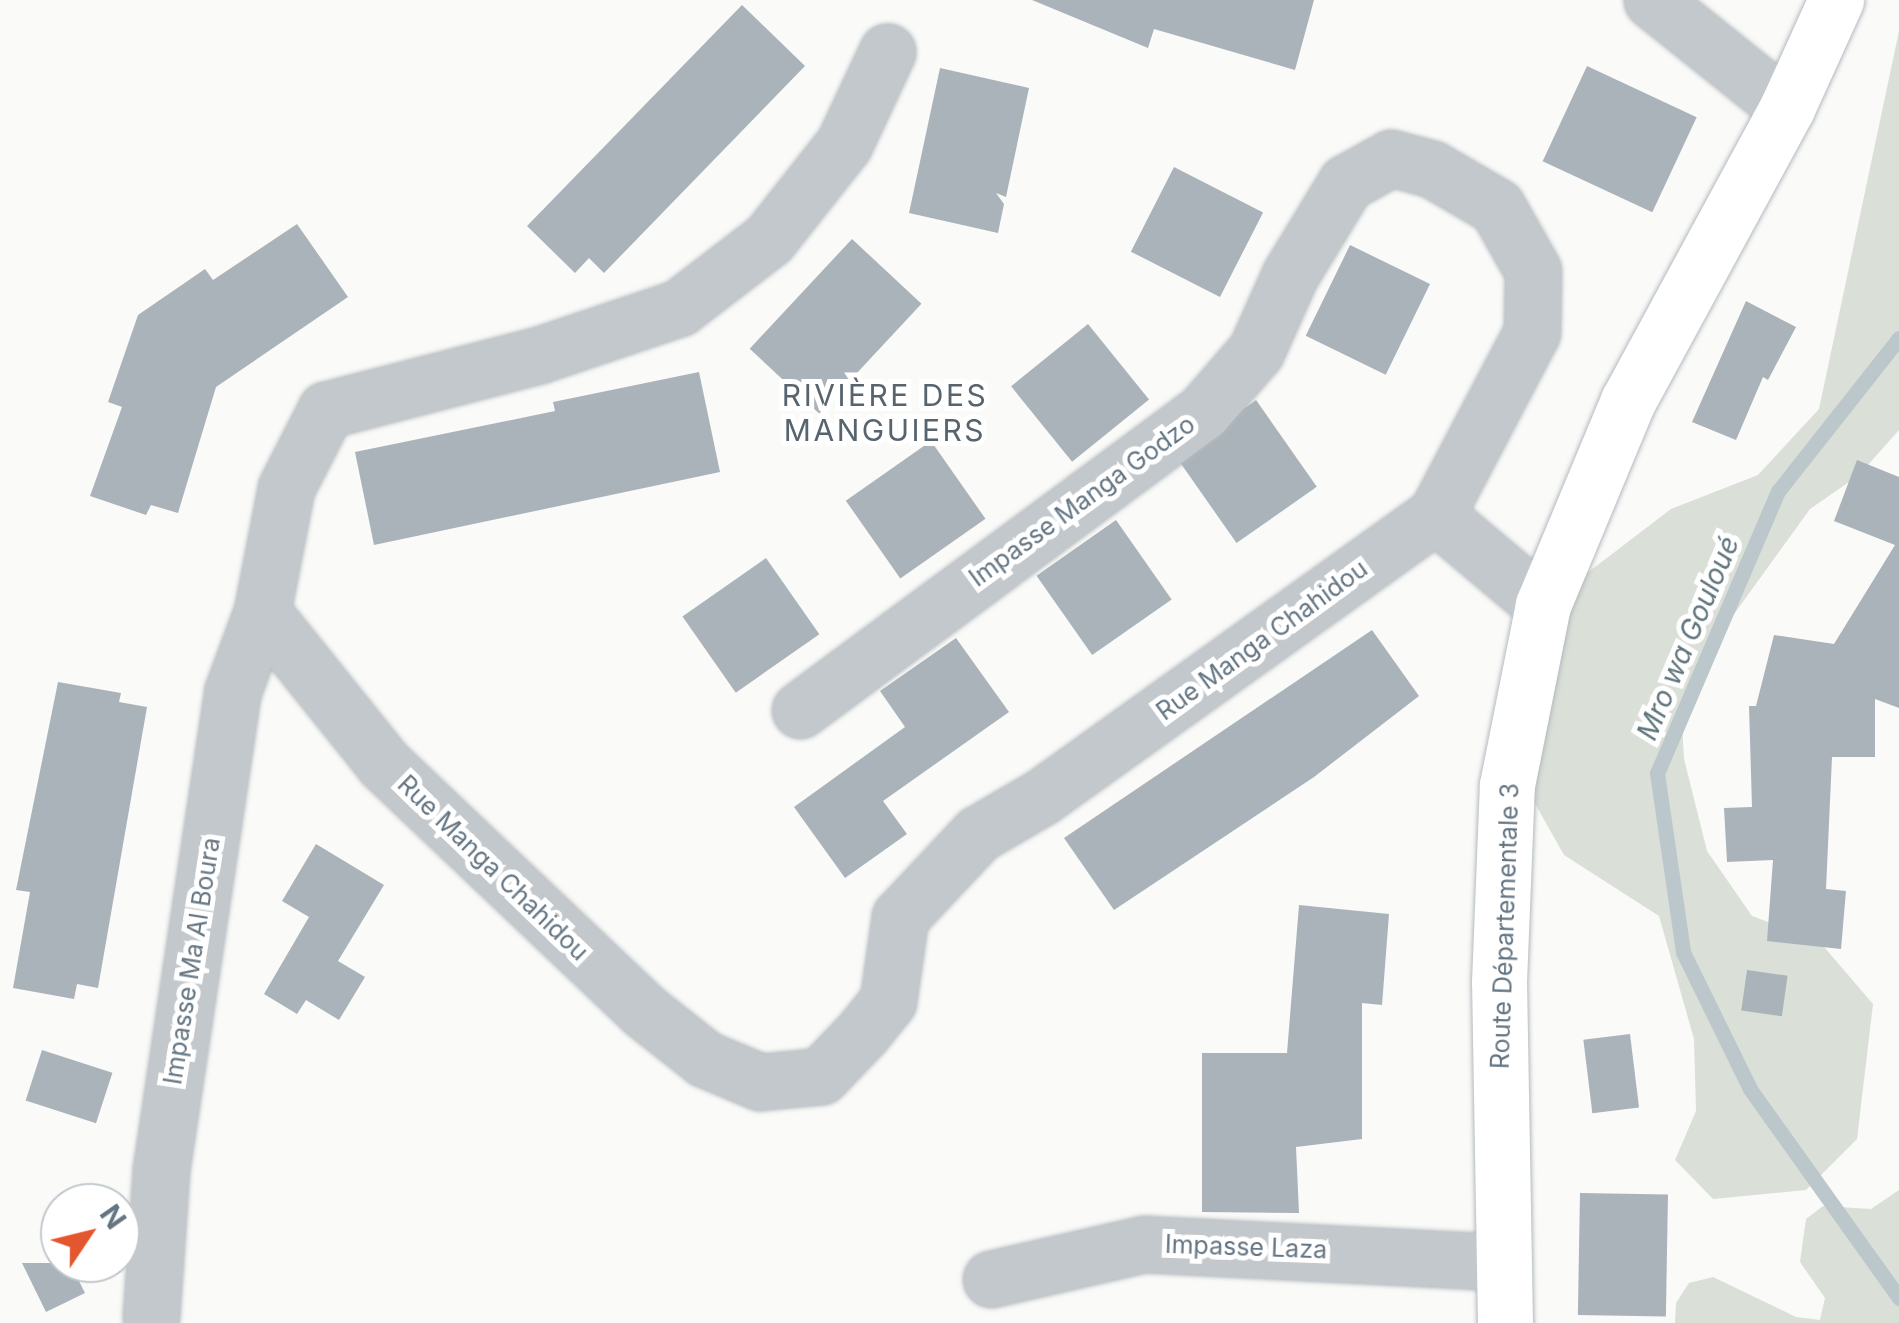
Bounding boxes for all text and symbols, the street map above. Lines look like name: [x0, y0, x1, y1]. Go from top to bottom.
district label: RIVIÈRE DES MANGUIERS: [782, 377, 988, 448]
street label: Impasse Manga Godzo: [963, 409, 1201, 593]
water label: Mro wa Gouloué: [1630, 531, 1746, 745]
street label: Rue Manga Chahidou: [1151, 553, 1373, 727]
street label: Rue Manga Chahidou: [391, 769, 595, 967]
street label: Route Départementale 3: [1485, 782, 1525, 1070]
street label: Impasse Ma Al Boura: [158, 835, 226, 1087]
north arrow: [40, 1183, 140, 1283]
text: N: [93, 1198, 133, 1235]
street label: Impasse Laza: [1164, 1229, 1328, 1265]

